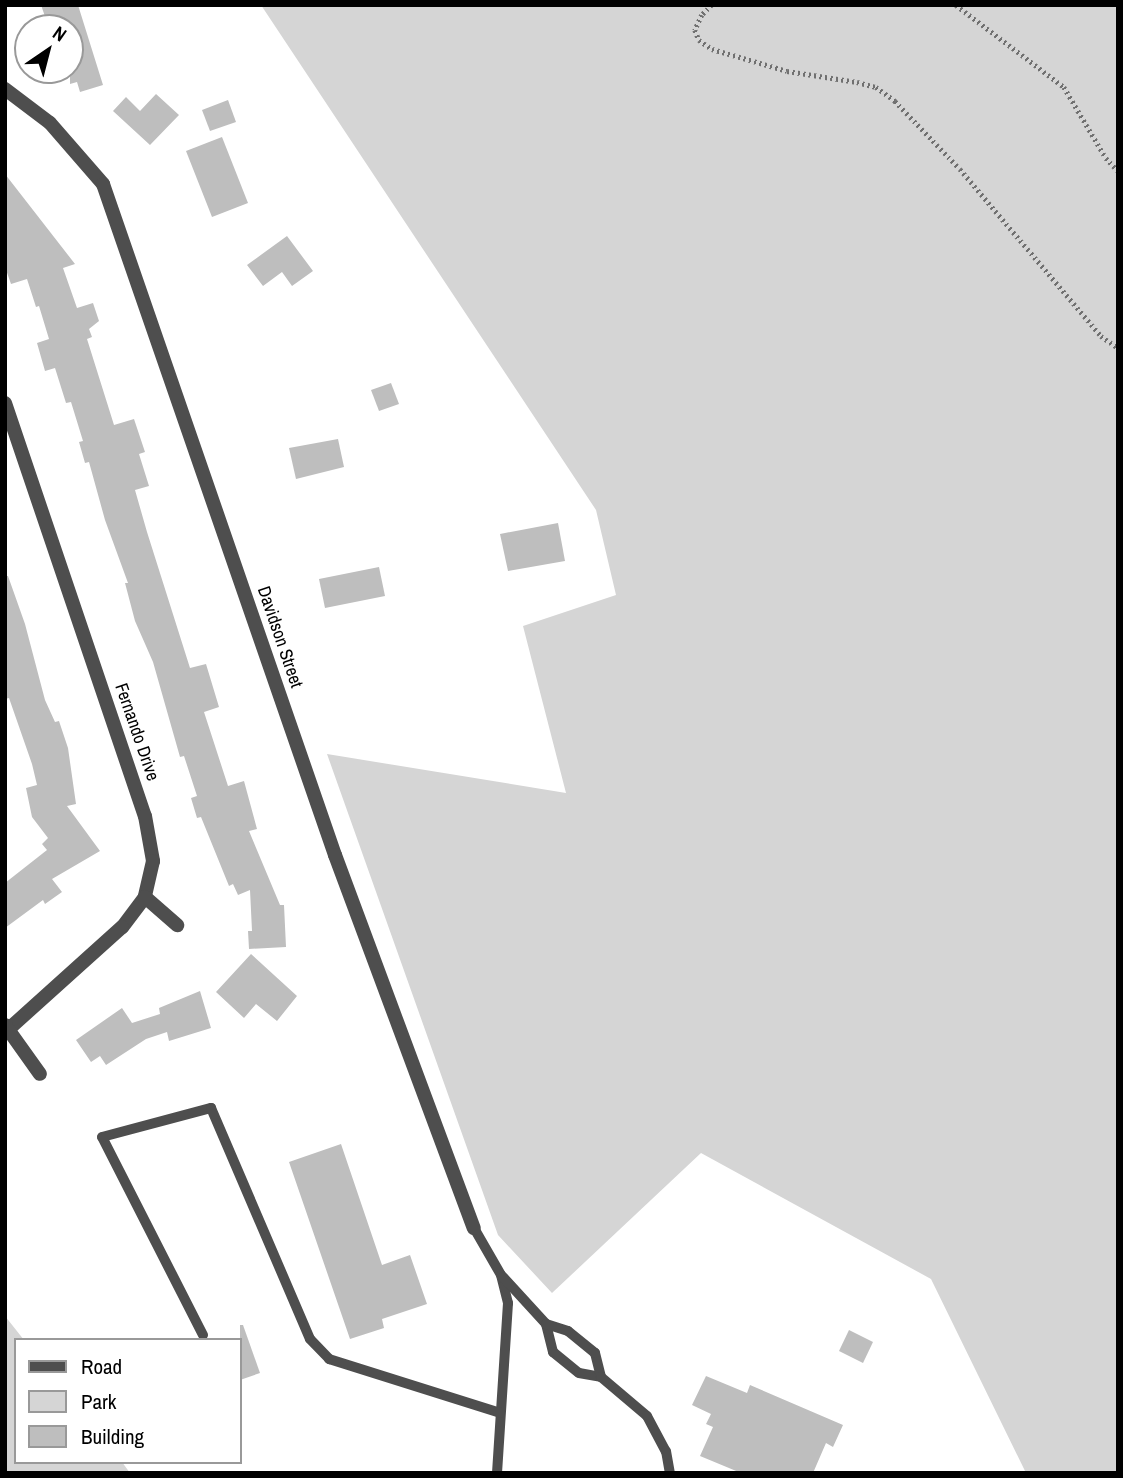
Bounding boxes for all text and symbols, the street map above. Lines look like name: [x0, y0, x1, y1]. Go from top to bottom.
north arrow: [14, 14, 84, 84]
text: N: [48, 20, 72, 47]
street label: Davidson Street: [253, 583, 307, 691]
street label: Fernando Drive: [110, 680, 164, 784]
legend: [14, 1338, 242, 1464]
text: Road: [81, 1352, 122, 1381]
text: Park: [81, 1387, 116, 1416]
text: Building: [81, 1422, 144, 1451]

